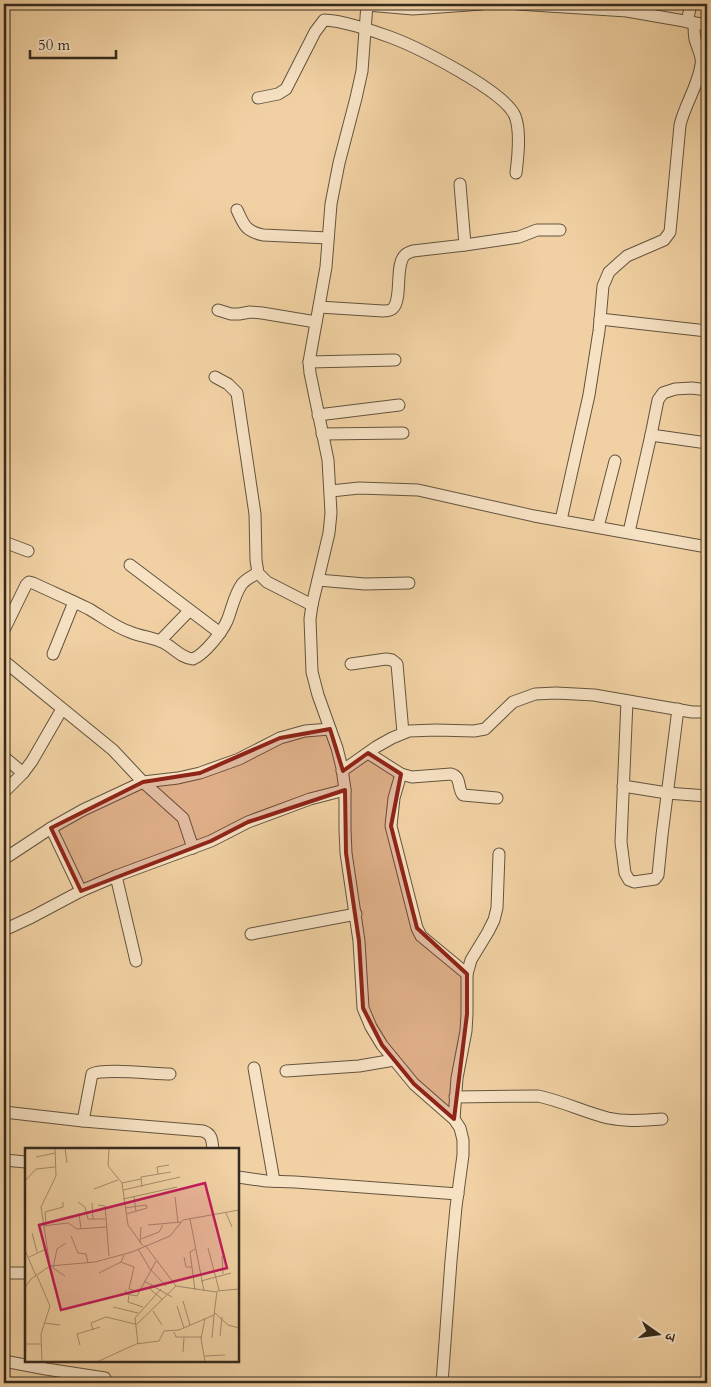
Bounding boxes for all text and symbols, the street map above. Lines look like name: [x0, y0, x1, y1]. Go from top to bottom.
scale bar: [30, 28, 116, 60]
text: 50 m: [38, 35, 70, 55]
inset map: [25, 1148, 239, 1362]
north arrow: [634, 1310, 684, 1360]
text: उ: [660, 1330, 680, 1344]

